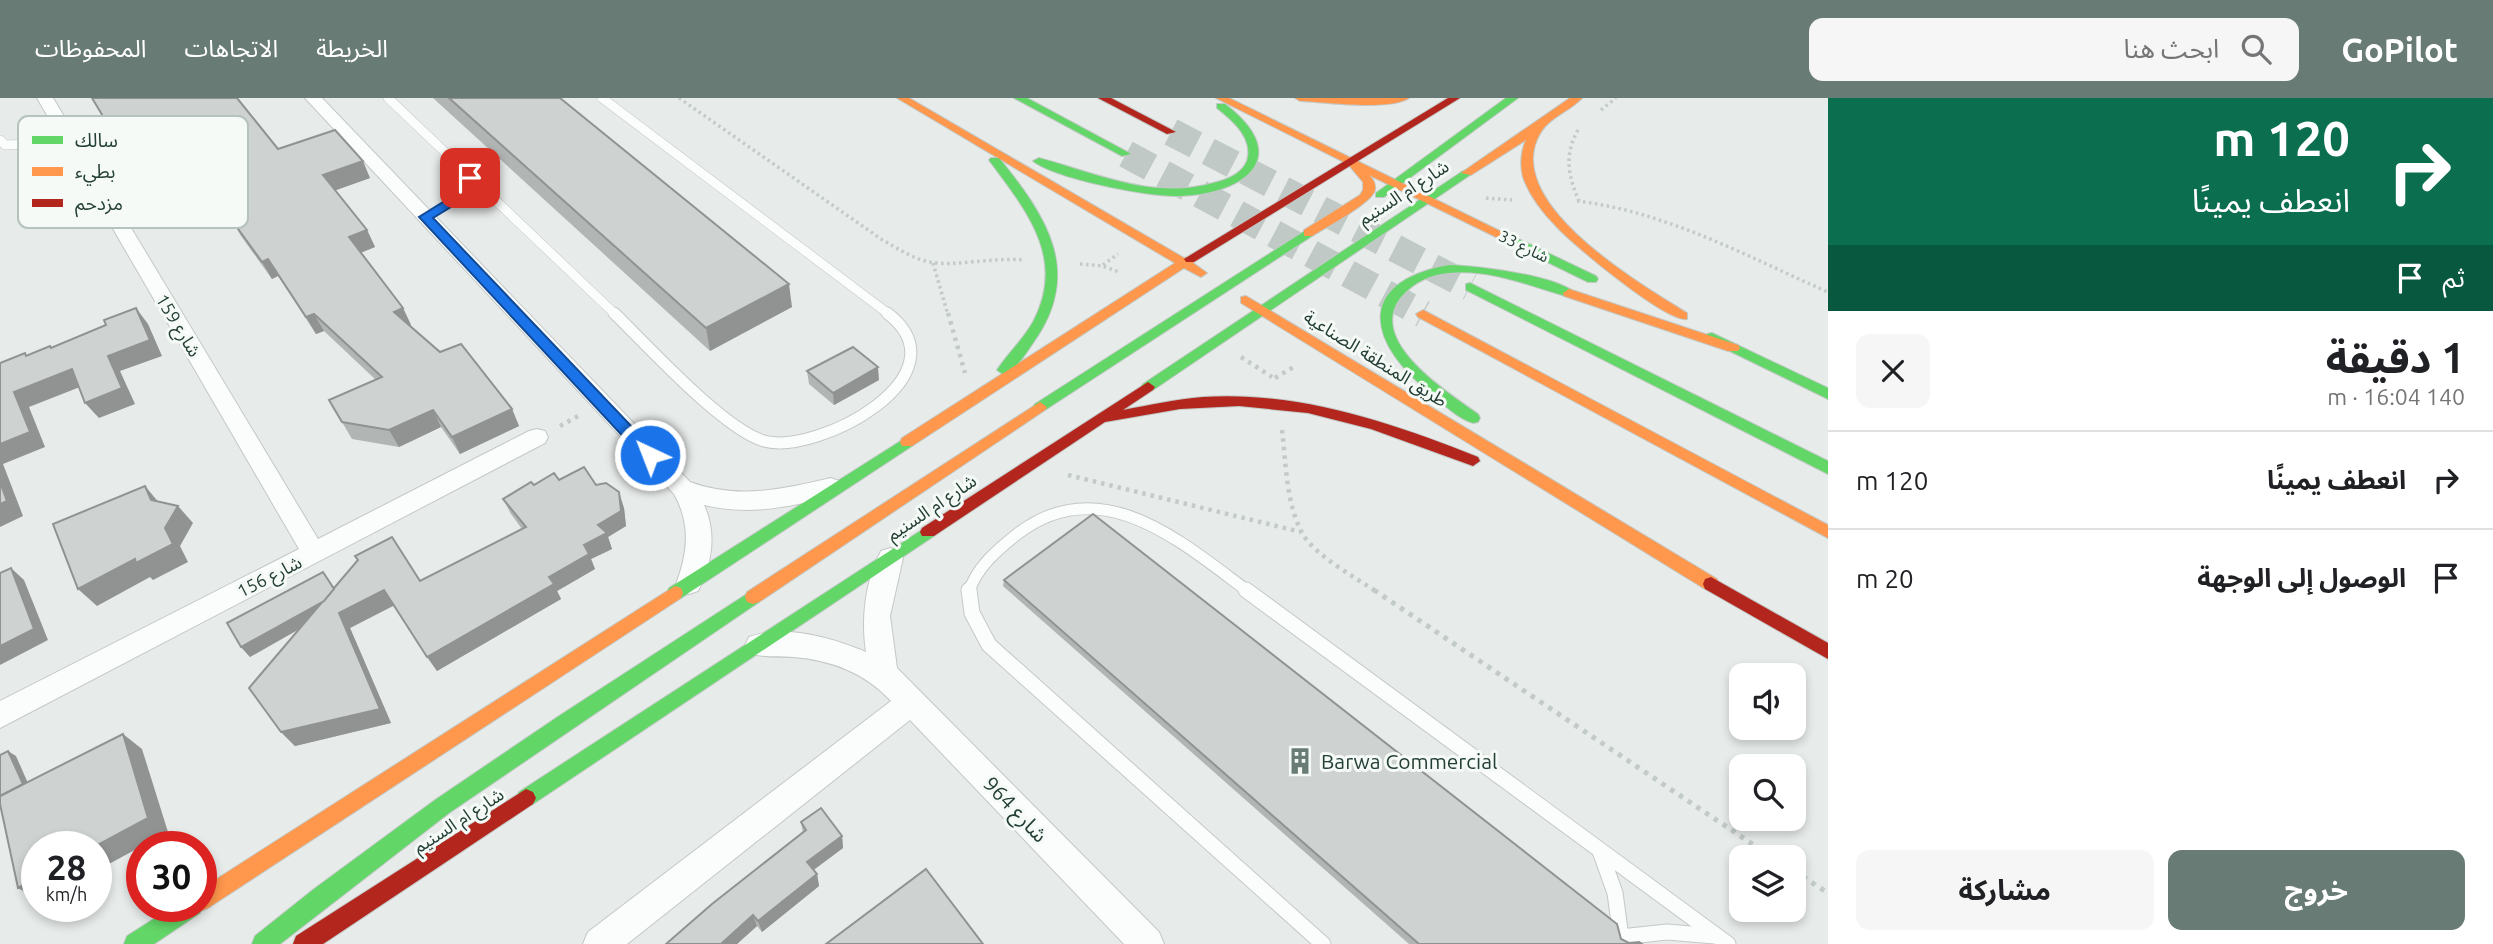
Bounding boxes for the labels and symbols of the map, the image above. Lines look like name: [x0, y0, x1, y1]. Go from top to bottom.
legend: [18, 116, 248, 228]
text: سالك: [75, 129, 118, 151]
pin: [440, 148, 500, 208]
street label: شارع ام السنيم: [1354, 155, 1455, 233]
text: بطيء: [75, 160, 115, 186]
text: مزدحم: [75, 192, 123, 218]
street label: شارع 33: [1495, 226, 1552, 269]
street label: شارع 159: [148, 290, 206, 363]
street label: طريق المنطقة الصناعية: [1300, 306, 1451, 412]
position arrow: [613, 418, 687, 492]
street label: شارع ام السنيم: [882, 470, 982, 548]
street label: شارع 156: [233, 551, 307, 605]
building icon: Barwa Commercial: [1285, 746, 1315, 776]
place label: Barwa Commercial: [1321, 749, 1497, 773]
street label: شارع 964: [976, 771, 1053, 849]
street label: شارع ام السنيم: [409, 783, 510, 861]
speed limit sign: 30: [126, 831, 217, 922]

